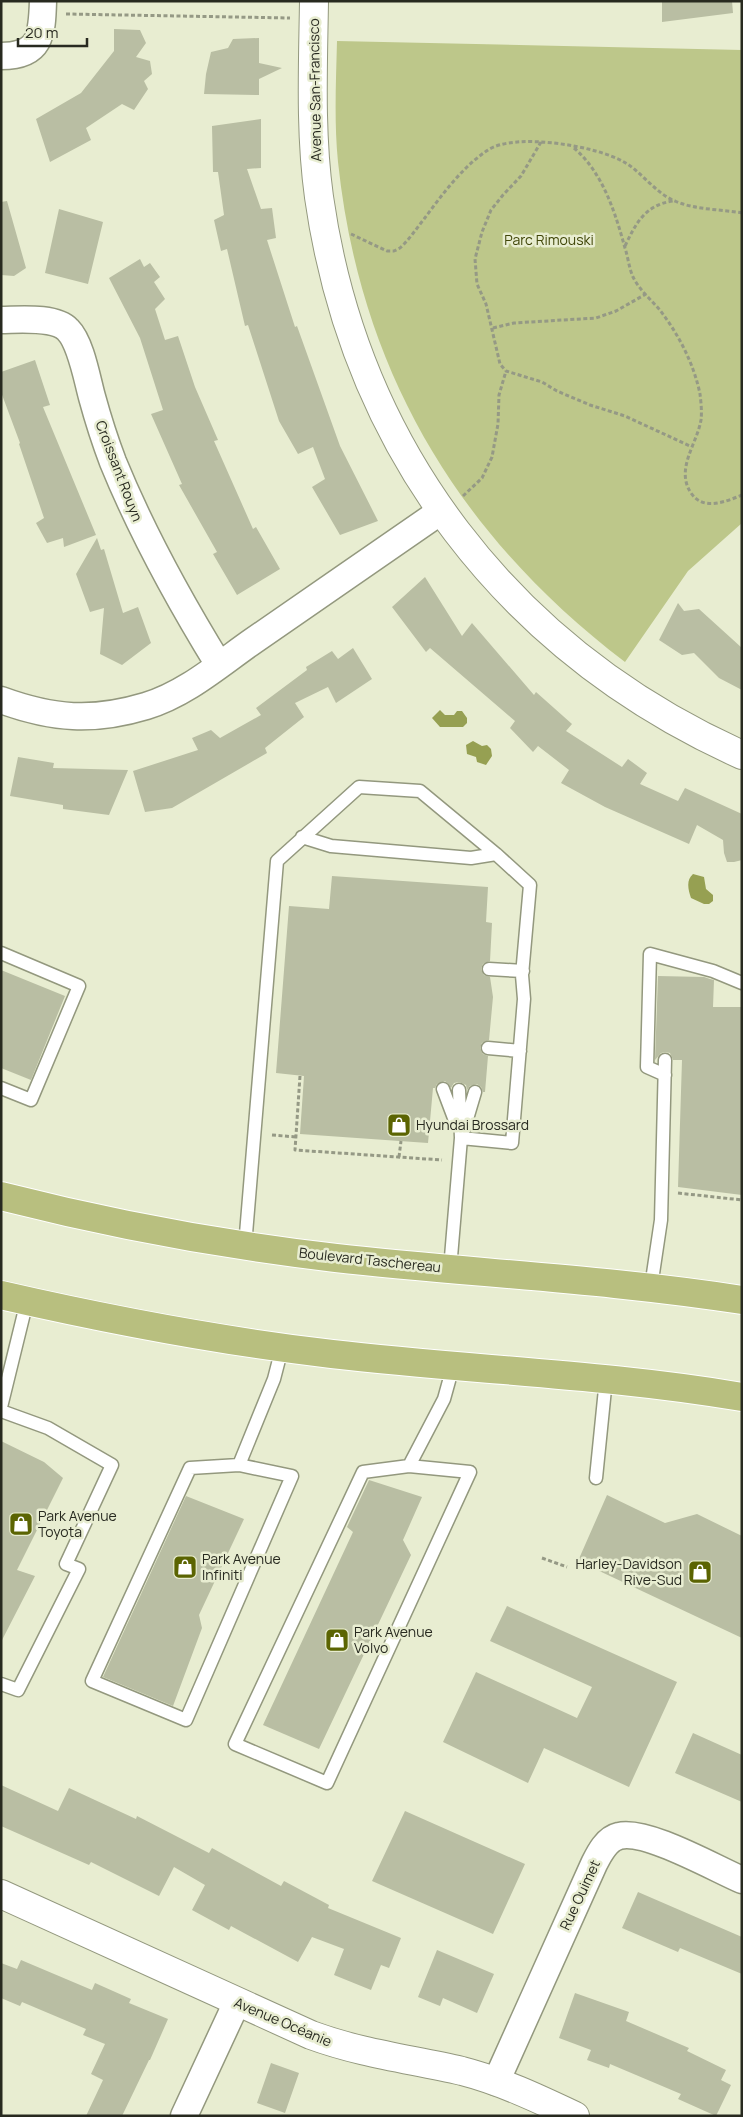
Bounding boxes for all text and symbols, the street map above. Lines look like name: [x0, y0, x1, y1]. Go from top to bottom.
scale bar: [18, 15, 86, 47]
street label: Avenue San-Francisco: [304, 18, 325, 162]
text: 20 m: [25, 22, 58, 43]
park label: Parc Rimouski: [504, 230, 594, 249]
street label: Croissant Rouyn: [91, 418, 147, 524]
shop icon: Hyundai Brossard: [386, 1112, 412, 1138]
place label: Hyundai Brossard: [416, 1115, 529, 1134]
street label: Boulevard Taschereau: [298, 1243, 442, 1276]
place label: Park Avenue Toyota: [38, 1506, 117, 1541]
shop icon: Park Avenue Toyota: [8, 1511, 34, 1537]
place label: Park Avenue Infiniti: [202, 1549, 281, 1584]
shop icon: Park Avenue Infiniti: [172, 1554, 198, 1580]
place label: Harley-Davidson Rive-Sud: [575, 1554, 682, 1589]
shop icon: Harley-Davidson Rive-Sud: [687, 1559, 713, 1585]
place label: Park Avenue Volvo: [354, 1622, 433, 1657]
shop icon: Park Avenue Volvo: [324, 1627, 350, 1653]
street label: Rue Ouimet: [555, 1856, 604, 1933]
street label: Avenue Océanie: [232, 1992, 335, 2051]

